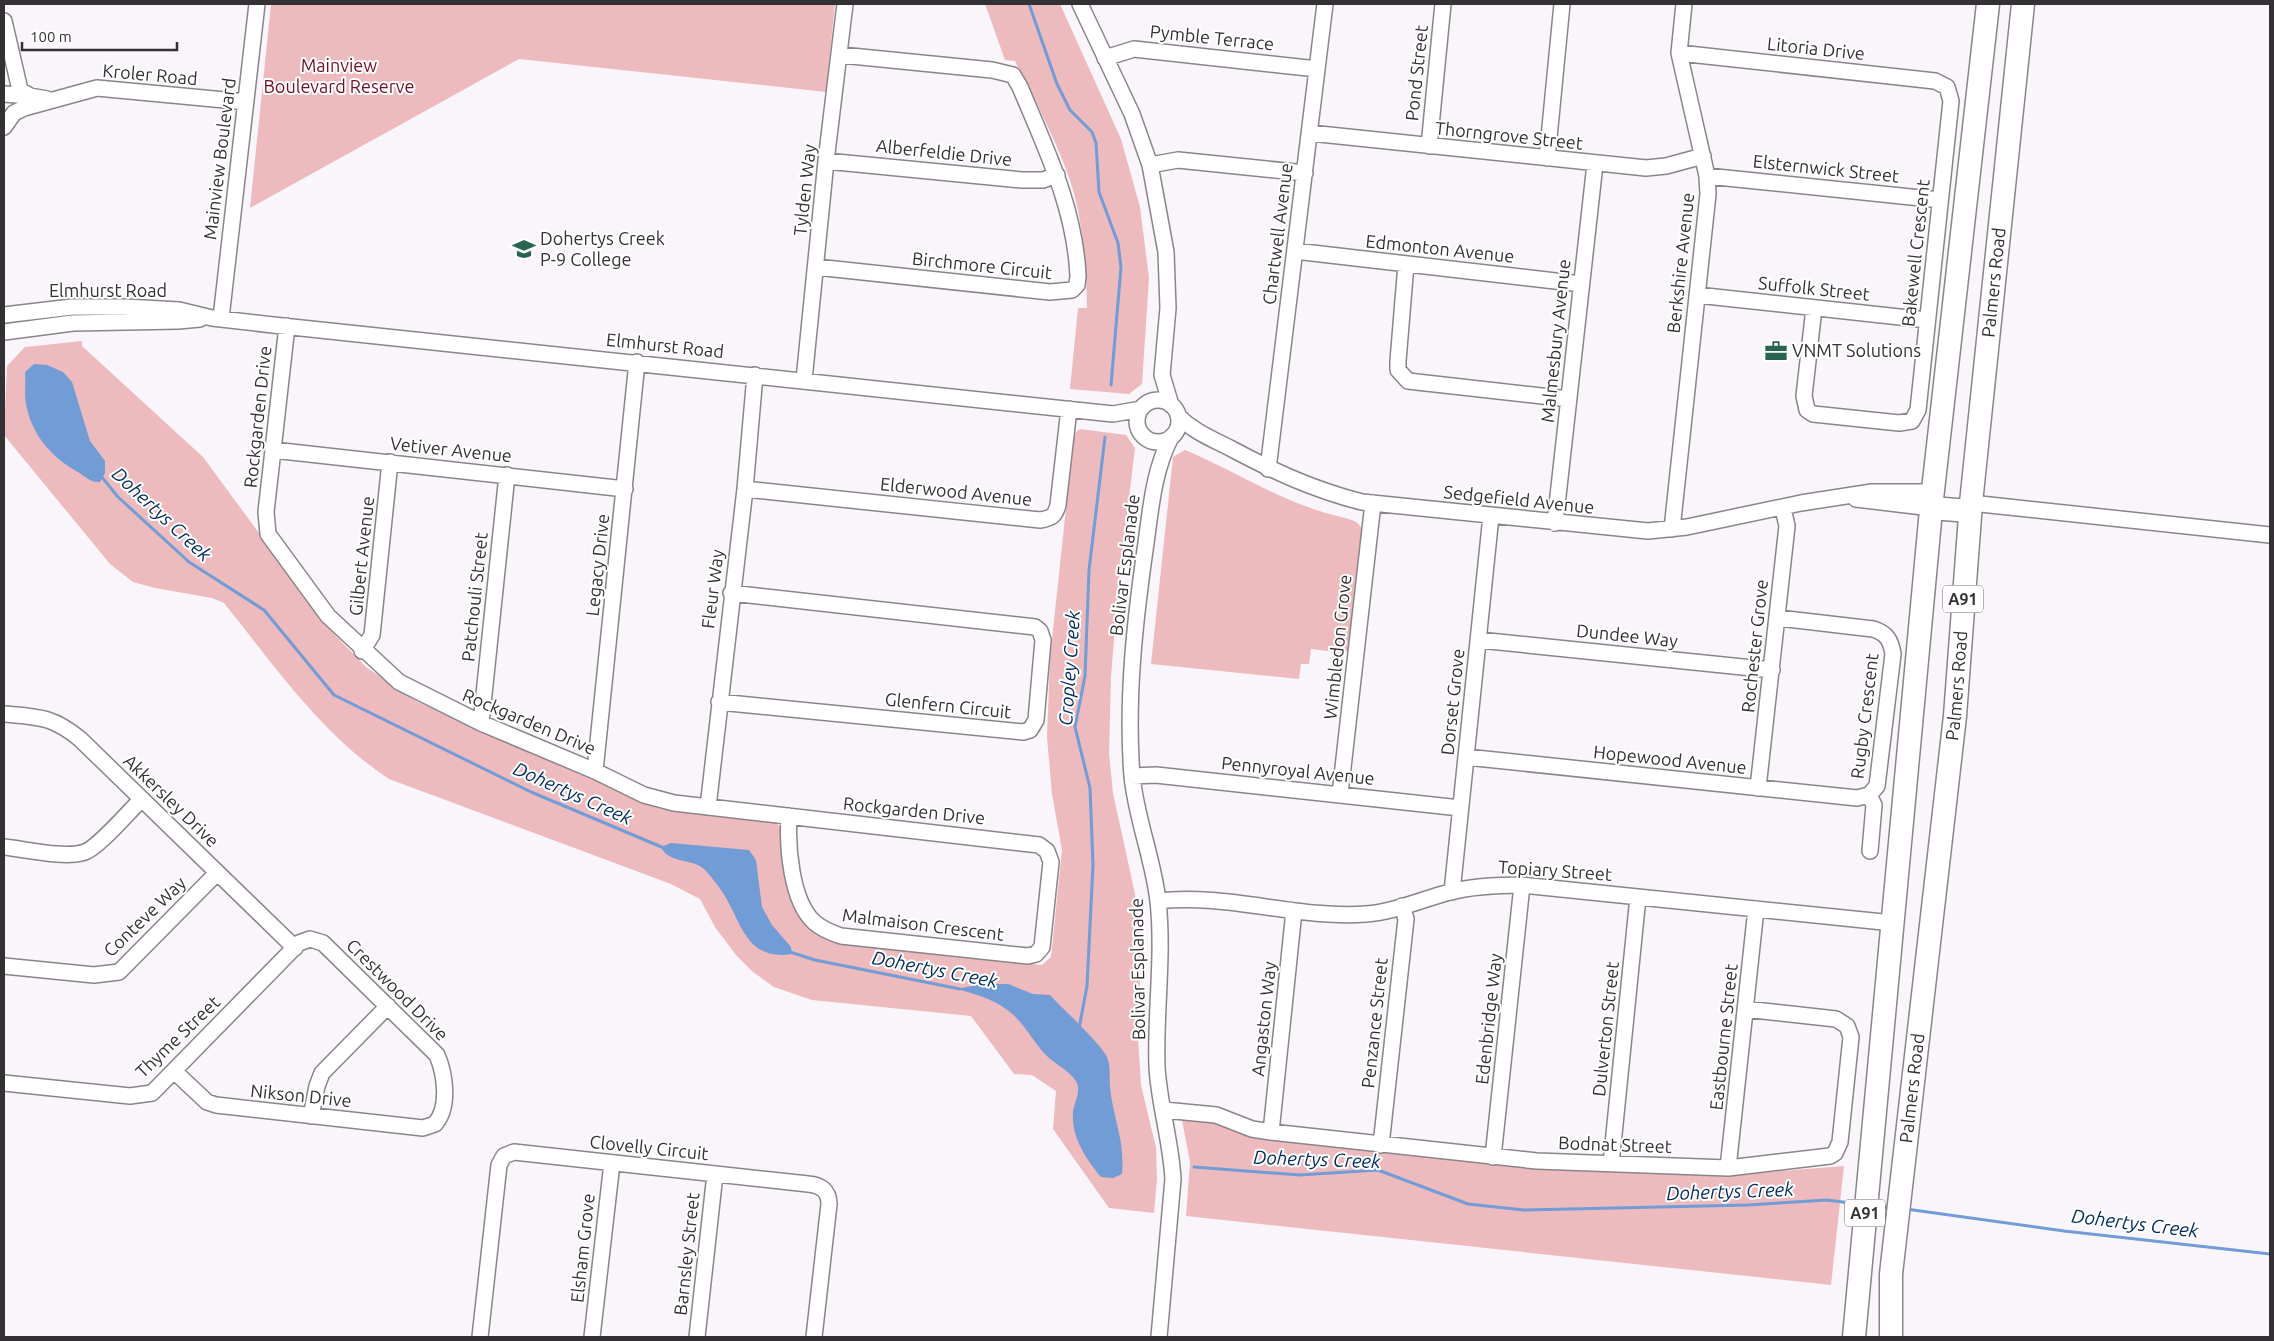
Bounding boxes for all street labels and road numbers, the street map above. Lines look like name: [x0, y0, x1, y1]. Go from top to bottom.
street label: Pymble Terrace: [1149, 21, 1275, 53]
street label: Pond Street: [1401, 24, 1431, 122]
street label: Litoria Drive: [1766, 33, 1866, 63]
street label: Kroler Road: [102, 60, 198, 88]
street label: Mainview Boulevard: [199, 77, 239, 241]
street label: Thorngrove Street: [1434, 117, 1584, 153]
street label: Alberfeldie Drive: [875, 135, 1013, 169]
street label: Tylden Way: [789, 143, 819, 237]
street label: Elsternwick Street: [1752, 150, 1900, 186]
street label: Chartwell Avenue: [1258, 162, 1296, 306]
street label: Bakewell Crescent: [1897, 178, 1933, 328]
street label: Berkshire Avenue: [1663, 192, 1697, 334]
street label: Palmers Road: [1977, 226, 2009, 338]
street label: Edmonton Avenue: [1365, 230, 1515, 266]
street label: Birchmore Circuit: [911, 248, 1053, 282]
street label: Malmesbury Avenue: [1536, 258, 1574, 424]
street label: Suffolk Street: [1757, 272, 1871, 304]
street label: Elmhurst Road: [49, 280, 167, 300]
street label: Elmhurst Road: [605, 329, 725, 361]
street label: Rockgarden Drive: [240, 345, 274, 489]
street label: Vetiver Avenue: [389, 433, 513, 465]
street label: Elderwood Avenue: [879, 473, 1033, 509]
street label: Sedgefield Avenue: [1443, 481, 1595, 517]
street label: Bolivar Esplanade: [1105, 493, 1143, 637]
street label: Gilbert Avenue: [345, 495, 377, 617]
street label: Legacy Drive: [582, 513, 612, 617]
street label: Patchouli Street: [457, 531, 491, 662]
street label: Fleur Way: [697, 548, 727, 630]
street label: Wimbledon Grove: [1319, 574, 1355, 720]
street label: Rochester Grove: [1737, 578, 1771, 714]
road number: A91: [1943, 586, 1983, 612]
street label: Dundee Way: [1575, 620, 1679, 650]
street label: Palmers Road: [1941, 630, 1970, 742]
street label: Dorset Grove: [1436, 648, 1468, 756]
street label: Rugby Crescent: [1846, 652, 1882, 780]
street label: Rockgarden Drive: [460, 684, 599, 758]
street label: Glenfern Circuit: [884, 688, 1012, 722]
street label: Hopewood Avenue: [1593, 741, 1748, 777]
street label: Akkersley Drive: [120, 750, 223, 851]
street label: Pennyroyal Avenue: [1220, 752, 1376, 788]
street label: Rockgarden Drive: [842, 793, 986, 827]
street label: Topiary Street: [1497, 856, 1613, 884]
street label: Conteve Way: [99, 872, 190, 960]
street label: Bolivar Esplanade: [1126, 898, 1148, 1040]
street label: Malmaison Crescent: [841, 904, 1005, 944]
street label: Crestwood Drive: [343, 935, 452, 1044]
street label: Edenbridge Way: [1471, 952, 1505, 1085]
street label: Penzance Street: [1357, 957, 1391, 1089]
street label: Angaston Way: [1247, 960, 1279, 1077]
street label: Dulverton Street: [1588, 961, 1622, 1097]
street label: Eastbourne Street: [1705, 963, 1741, 1111]
street label: Thyme Street: [131, 991, 223, 1081]
street label: Palmers Road: [1895, 1032, 1928, 1144]
street label: Nikson Drive: [250, 1080, 353, 1110]
street label: Clovelly Circuit: [589, 1131, 710, 1163]
street label: Bodnat Street: [1558, 1132, 1672, 1156]
street label: Elsham Grove: [566, 1192, 598, 1304]
street label: Barnsley Street: [670, 1192, 702, 1316]
road number: A91: [1845, 1200, 1885, 1226]

